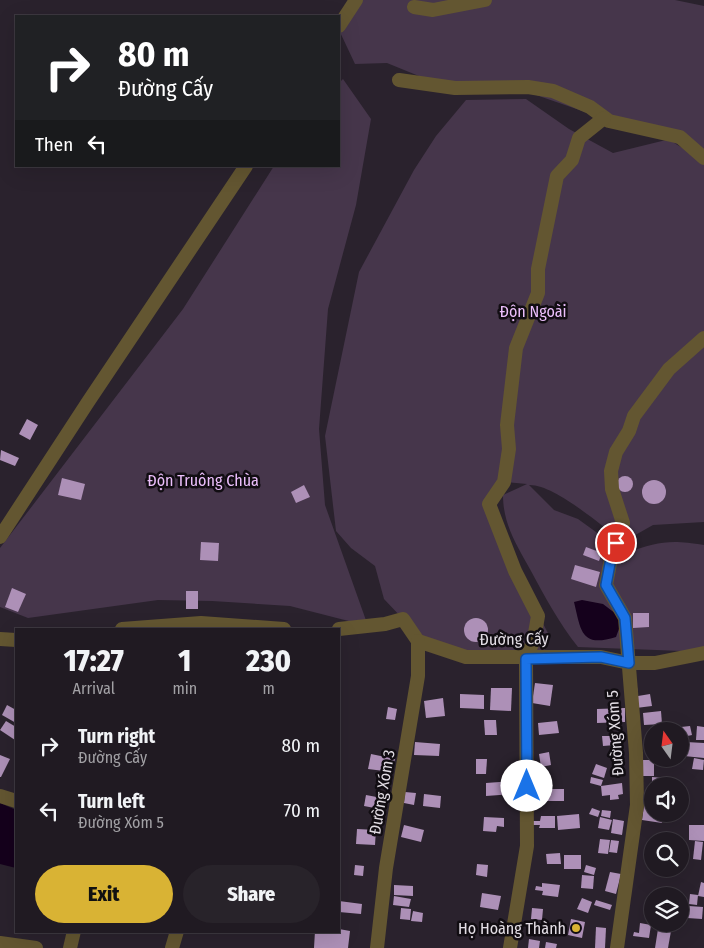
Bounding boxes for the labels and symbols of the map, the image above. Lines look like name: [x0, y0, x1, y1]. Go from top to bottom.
park label: Độn Ngoài: [499, 302, 567, 321]
park label: Độn Truông Chùa: [147, 471, 259, 490]
pin: [595, 522, 637, 564]
street label: Đường Cấy: [479, 628, 550, 649]
street label: Đường Xóm 5: [603, 690, 627, 776]
north arrow: [644, 722, 689, 768]
street label: Đường Xóm 3: [365, 748, 399, 836]
position arrow: [500, 759, 552, 811]
place label: Họ Hoàng Thành: [458, 919, 566, 938]
marker: Họ Hoàng Thành: [570, 922, 582, 934]

